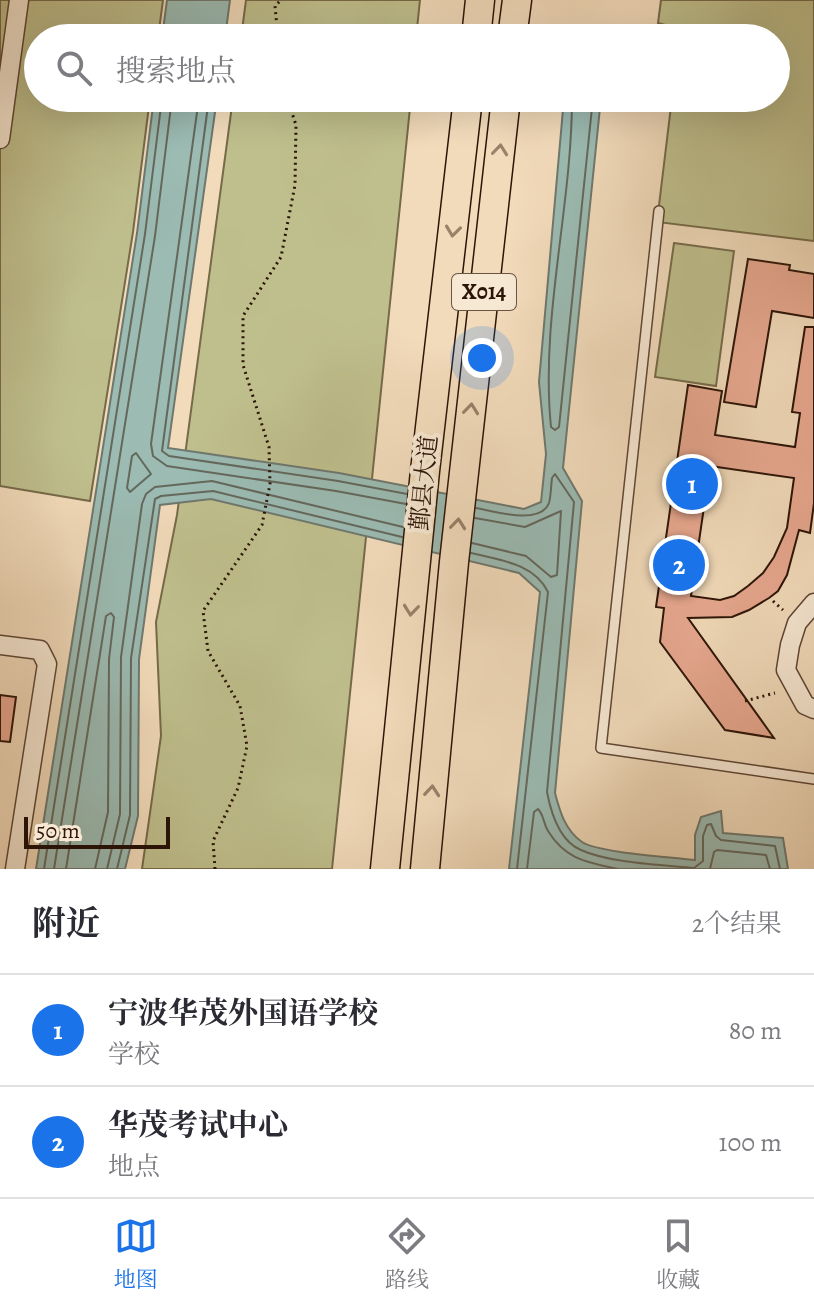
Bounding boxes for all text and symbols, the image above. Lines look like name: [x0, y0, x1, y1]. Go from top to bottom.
search box: [24, 24, 790, 112]
icon: search: [52, 46, 96, 90]
text: 搜索地点: [116, 51, 236, 91]
one-way arrow: [491, 143, 508, 156]
one-way arrow: [445, 224, 462, 238]
road number: X014: [452, 274, 516, 310]
your location: [462, 338, 502, 378]
one-way arrow: [462, 402, 479, 415]
street label: 鄞县大道: [403, 434, 445, 532]
pin: 1: [666, 454, 718, 514]
one-way arrow: [449, 517, 466, 530]
pin: 2: [653, 535, 705, 595]
one-way arrow: [403, 604, 420, 617]
one-way arrow: [423, 784, 440, 797]
scale bar: [24, 813, 170, 849]
text: 50 m: [36, 816, 80, 846]
text: 附近: [32, 900, 100, 947]
text: 2个结果: [692, 906, 782, 941]
text: 宁波华茂外国语学校: [108, 993, 378, 1033]
text: 1: [53, 1013, 63, 1048]
text: 80 m: [729, 1013, 782, 1048]
text: 学校: [108, 1037, 160, 1072]
text: 华茂考试中心: [108, 1105, 288, 1145]
text: 2: [52, 1125, 64, 1160]
text: 100 m: [719, 1125, 782, 1160]
text: 地点: [108, 1149, 160, 1184]
tab: 地图: [114, 1214, 158, 1295]
tab: 路线: [385, 1214, 429, 1295]
tab: 收藏: [656, 1214, 700, 1295]

